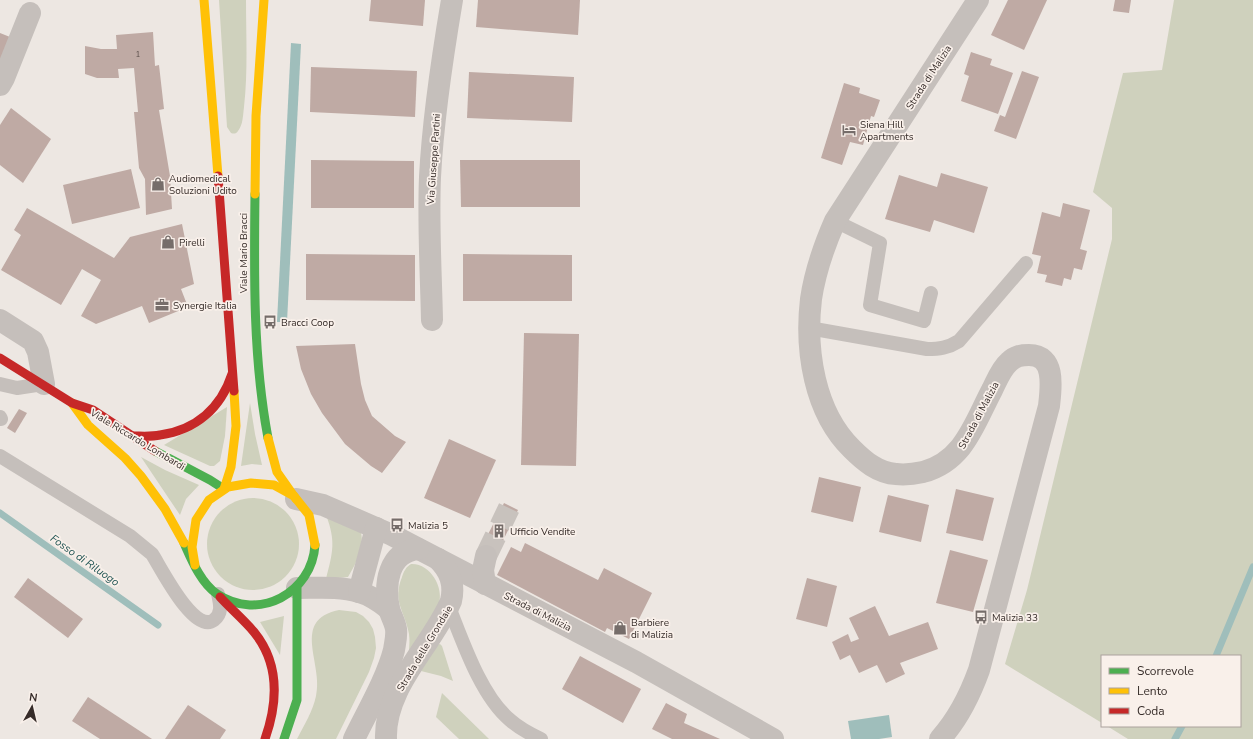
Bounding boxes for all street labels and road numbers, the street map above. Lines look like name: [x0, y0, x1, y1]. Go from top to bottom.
street label: Strada di Malizia: [903, 43, 955, 112]
street label: Via Giuseppe Partini: [424, 113, 444, 206]
street label: Viale Mario Bracci: [237, 213, 251, 294]
street label: Strada di Malizia: [955, 379, 1002, 452]
street label: Viale Riccardo Lombardi: [87, 405, 188, 474]
street label: Strada di Malizia: [501, 589, 574, 635]
street label: Strada delle Grondaie: [394, 603, 456, 694]

